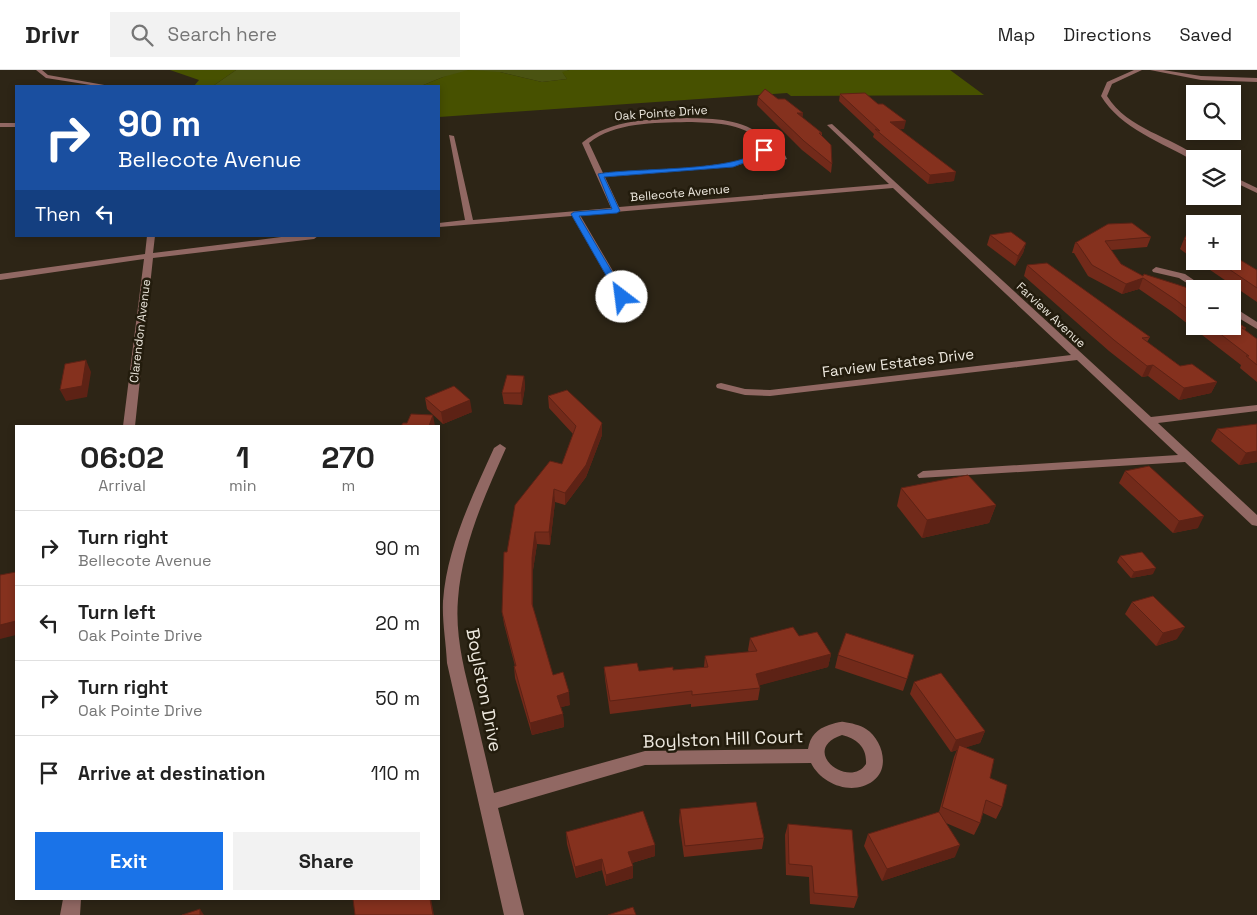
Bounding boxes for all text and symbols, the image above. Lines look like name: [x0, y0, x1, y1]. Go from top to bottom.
search box: [110, 12, 460, 57]
text: Drivr: [25, 19, 80, 50]
icon: search: [128, 21, 156, 49]
text: Search here: [168, 22, 277, 47]
text: Map: [998, 23, 1035, 46]
text: Directions: [1063, 23, 1152, 46]
text: Saved: [1180, 23, 1232, 46]
map controls: [1186, 85, 1241, 335]
button: search: [1186, 85, 1241, 140]
text: 90 m: [118, 102, 201, 146]
street label: Oak Pointe Drive: [614, 102, 708, 124]
icon: right: [35, 105, 100, 170]
pin: [743, 129, 785, 171]
icon: arrive: [750, 136, 778, 164]
text: Bellecote Avenue: [118, 145, 302, 173]
button: layers: [1186, 150, 1241, 205]
street label: Bellecote Avenue: [629, 181, 731, 205]
icon: left: [91, 200, 119, 228]
text: Then: [35, 202, 81, 227]
button: +: [1186, 215, 1241, 270]
position arrow: [595, 270, 647, 322]
street label: Clarendon Avenue: [126, 278, 154, 384]
street label: Farview Avenue: [1013, 279, 1089, 351]
button: −: [1186, 280, 1241, 335]
street label: Farview Estates Drive: [821, 344, 975, 381]
text: 06:02: [80, 438, 164, 477]
text: 1: [236, 438, 250, 477]
text: 270: [322, 438, 375, 477]
text: Arrival: [98, 475, 146, 496]
text: min: [229, 475, 257, 496]
text: m: [341, 475, 355, 496]
text: Turn right: [78, 525, 168, 550]
icon: right: [35, 534, 63, 562]
text: 90 m: [375, 536, 420, 561]
text: Bellecote Avenue: [78, 550, 211, 571]
text: Turn left: [78, 600, 156, 625]
icon: left: [35, 609, 63, 637]
text: 20 m: [375, 611, 420, 636]
text: Oak Pointe Drive: [78, 625, 202, 646]
street label: Boylston Drive: [461, 626, 508, 754]
text: Turn right: [78, 675, 168, 700]
icon: right: [35, 684, 63, 712]
text: 50 m: [375, 686, 420, 711]
text: Oak Pointe Drive: [78, 700, 202, 721]
street label: Boylston Hill Court: [642, 724, 804, 753]
icon: arrive: [35, 759, 63, 787]
text: Arrive at destination: [78, 761, 266, 786]
text: 110 m: [371, 761, 420, 786]
button: Exit: [35, 832, 223, 890]
button: Share: [233, 832, 420, 890]

